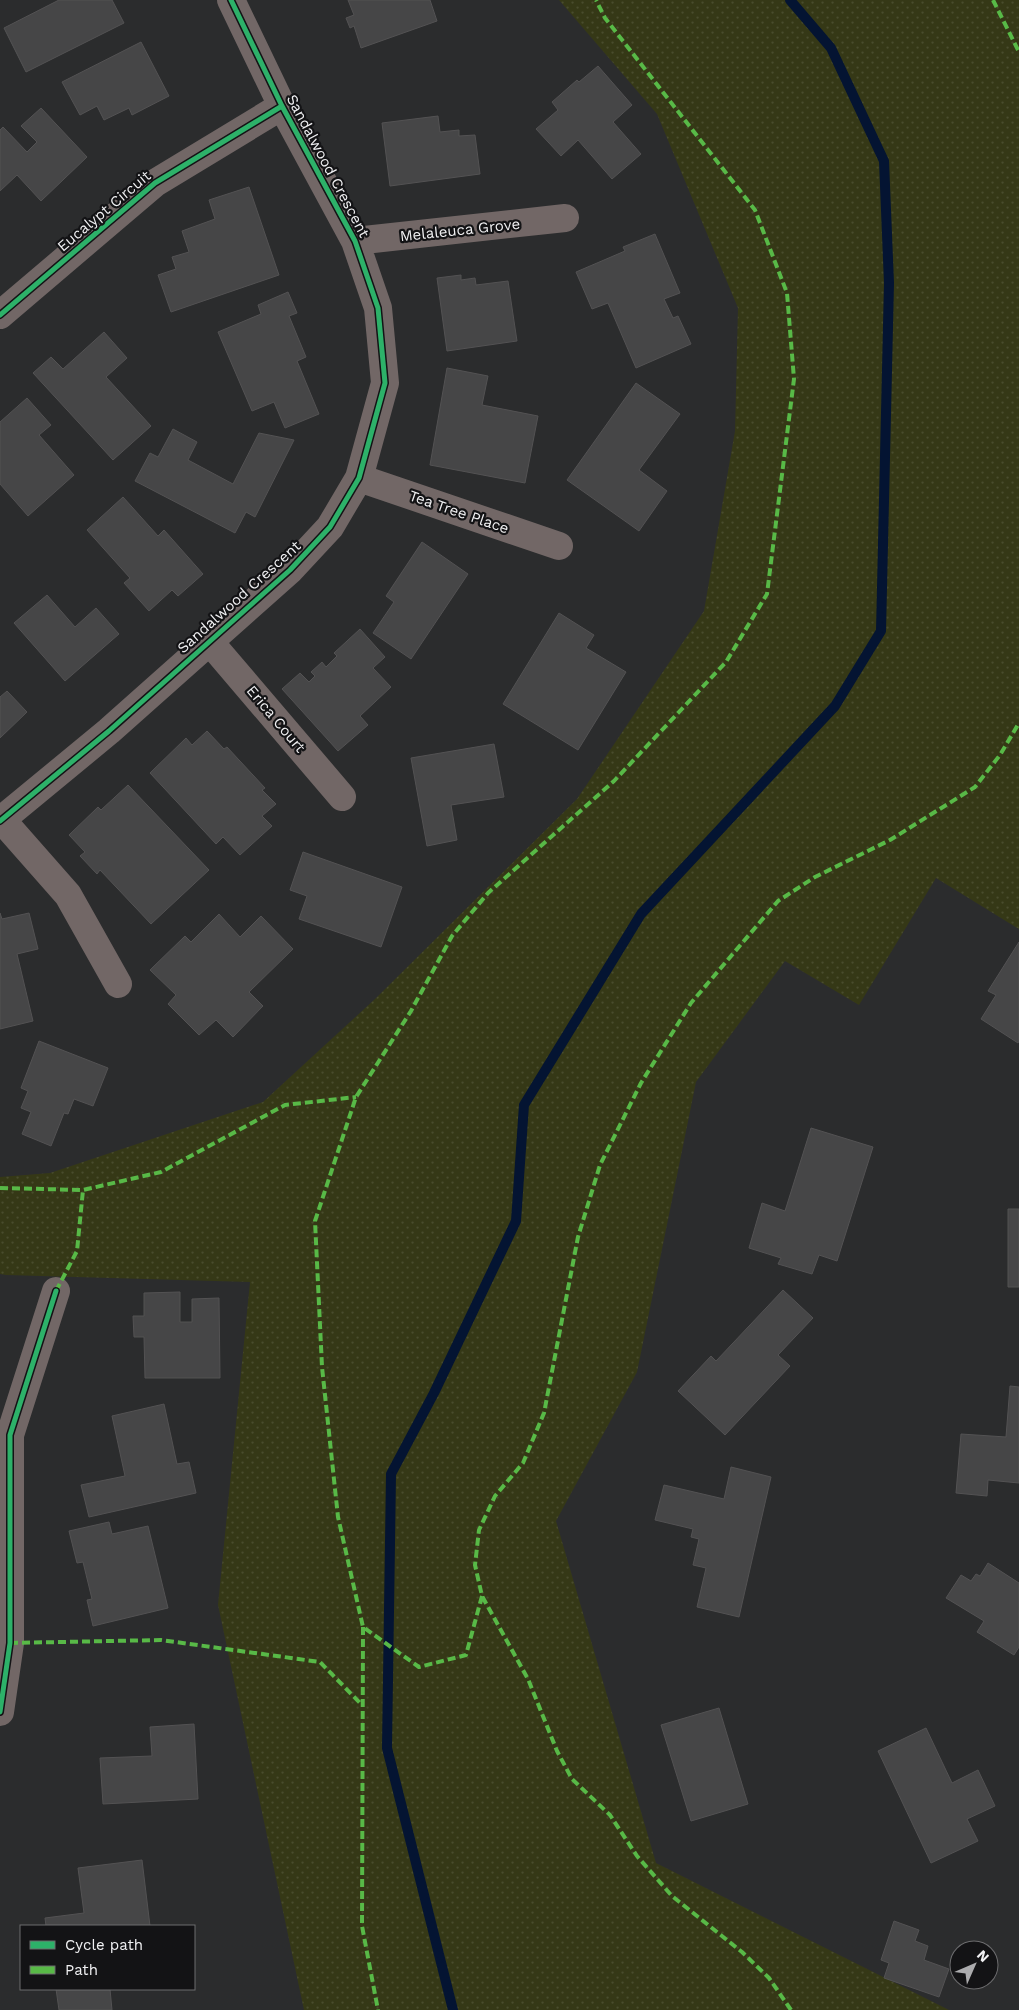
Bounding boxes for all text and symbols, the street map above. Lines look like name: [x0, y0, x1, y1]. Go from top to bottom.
street label: Sandalwood Crescent: [283, 91, 374, 241]
street label: Eucalypt Circuit: [54, 166, 155, 255]
street label: Melaleuca Grove: [399, 215, 521, 245]
street label: Tea Tree Place: [407, 486, 511, 538]
street label: Sandalwood Crescent: [174, 536, 305, 657]
street label: Erica Court: [243, 682, 310, 757]
legend: [20, 1925, 195, 1990]
text: Cycle path: [65, 1936, 143, 1954]
north arrow: [949, 1940, 999, 1990]
text: N: [974, 1946, 993, 1965]
text: Path: [65, 1961, 98, 1979]

